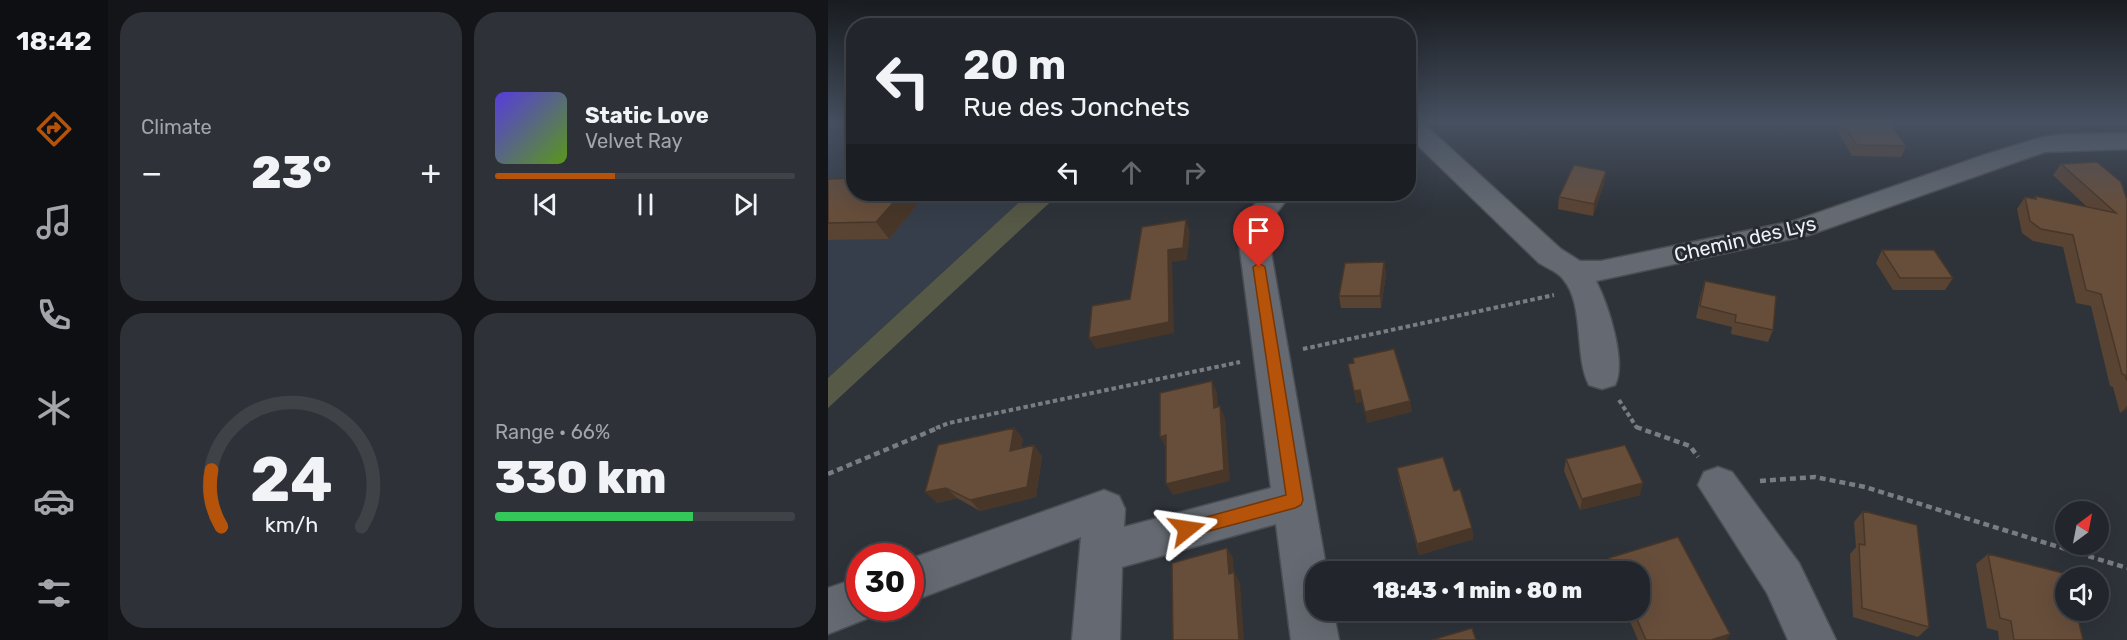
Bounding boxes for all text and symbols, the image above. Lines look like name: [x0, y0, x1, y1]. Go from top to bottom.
text: 18:42: [16, 25, 92, 57]
text: 20 m: [963, 40, 1066, 90]
icon: left: [864, 42, 942, 120]
text: Rue des Jonchets: [963, 91, 1190, 123]
text: Static Love: [585, 102, 709, 129]
icon: directions: [33, 108, 75, 150]
text: Climate: [141, 115, 212, 139]
text: Velvet Ray: [585, 129, 683, 153]
text: 23°: [251, 146, 332, 199]
text: −: [141, 153, 162, 192]
text: +: [420, 153, 441, 192]
icon: left: [1052, 156, 1085, 189]
icon: ahead: [1115, 156, 1148, 189]
icon: right: [1178, 156, 1211, 189]
icon: previous: [529, 188, 562, 221]
icon: pause: [629, 188, 662, 221]
icon: next: [729, 188, 762, 221]
icon: music: [33, 201, 75, 243]
pin: [1233, 205, 1284, 267]
street label: Chemin des Lys: [1672, 211, 1818, 267]
icon: arrive: [1242, 214, 1275, 247]
icon: phone: [33, 294, 75, 336]
icon: climate: [33, 387, 75, 429]
text: Range · 66%: [495, 420, 610, 444]
text: 24: [250, 443, 332, 517]
text: 330 km: [495, 451, 666, 504]
icon: car: [33, 480, 75, 522]
position arrow: [1155, 497, 1219, 561]
north arrow: [2055, 501, 2109, 555]
map controls: [2055, 501, 2109, 621]
text: km/h: [264, 513, 318, 538]
speed limit sign: 30: [846, 543, 924, 621]
button: sound: [2055, 567, 2109, 621]
icon: filters: [33, 572, 75, 614]
text: 18:43 · 1 min · 80 m: [1373, 577, 1582, 604]

